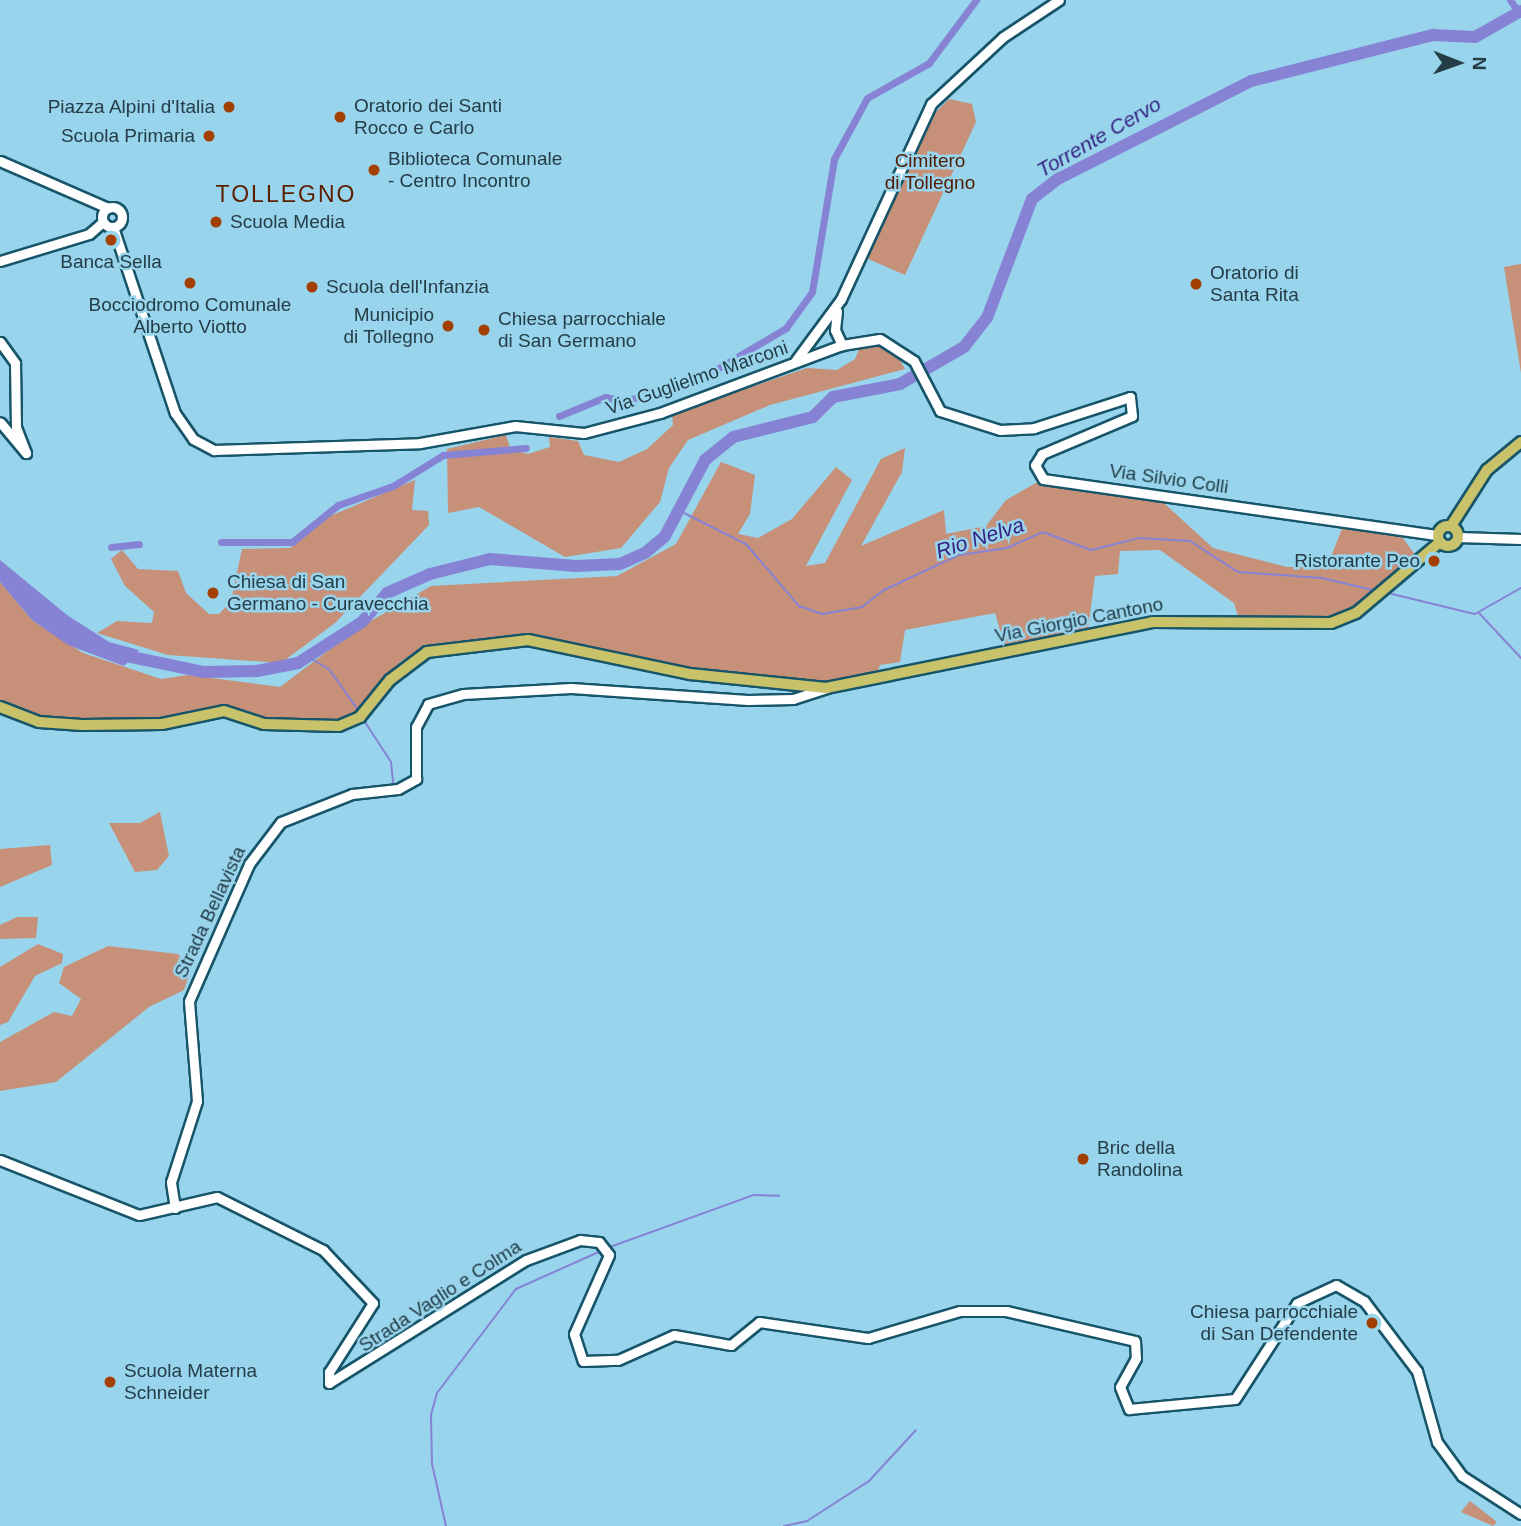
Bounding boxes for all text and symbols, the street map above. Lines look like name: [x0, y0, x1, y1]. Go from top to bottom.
north arrow: [1423, 28, 1493, 98]
text: N: [1469, 56, 1490, 70]
water label: Torrente Cervo: [1032, 91, 1166, 183]
place label: Oratorio dei Santi Rocco e Carlo: [354, 95, 502, 139]
place label: Piazza Alpini d'Italia: [47, 96, 215, 118]
marker: Piazza Alpini d'Italia: [221, 99, 237, 115]
marker: Oratorio dei Santi Rocco e Carlo: [332, 109, 348, 125]
place label: Scuola Primaria: [61, 125, 195, 147]
marker: Scuola Primaria: [201, 128, 217, 144]
place label: Biblioteca Comunale - Centro Incontro: [388, 148, 562, 192]
park label: Cimitero di Tollegno: [885, 150, 975, 194]
marker: Biblioteca Comunale - Centro Incontro: [366, 162, 382, 178]
district label: TOLLEGNO: [217, 180, 355, 208]
place label: Scuola Media: [230, 211, 345, 233]
marker: Scuola Media: [208, 214, 224, 230]
marker: Banca Sella: [103, 232, 119, 248]
place label: Banca Sella: [60, 251, 162, 273]
place label: Oratorio di Santa Rita: [1210, 262, 1299, 306]
marker: Bocciodromo Comunale Alberto Viotto: [182, 275, 198, 291]
place label: Scuola dell'Infanzia: [326, 276, 489, 298]
marker: Oratorio di Santa Rita: [1188, 276, 1204, 292]
marker: Scuola dell'Infanzia: [304, 279, 320, 295]
place label: Bocciodromo Comunale Alberto Viotto: [89, 294, 291, 338]
place label: Municipio di Tollegno: [343, 304, 434, 348]
place label: Chiesa parrocchiale di San Germano: [498, 308, 666, 352]
marker: Municipio di Tollegno: [440, 318, 456, 334]
marker: Chiesa parrocchiale di San Germano: [476, 322, 492, 338]
street label: Via Guglielmo Marconi: [603, 336, 791, 420]
street label: Via Silvio Colli: [1108, 459, 1230, 499]
water label: Rio Nelva: [933, 512, 1027, 564]
place label: Ristorante Peo: [1294, 550, 1420, 572]
marker: Ristorante Peo: [1426, 553, 1442, 569]
place label: Chiesa di San Germano - Curavecchia: [227, 571, 429, 615]
marker: Chiesa di San Germano - Curavecchia: [205, 585, 221, 601]
street label: Via Giorgio Cantono: [993, 593, 1165, 647]
street label: Strada Bellavista: [170, 843, 250, 981]
place label: Bric della Randolina: [1097, 1137, 1183, 1181]
marker: Bric della Randolina: [1075, 1151, 1091, 1167]
street label: Strada Vaglio e Colma: [355, 1235, 525, 1357]
place label: Chiesa parrocchiale di San Defendente: [1190, 1301, 1358, 1345]
marker: Chiesa parrocchiale di San Defendente: [1364, 1315, 1380, 1331]
place label: Scuola Materna Schneider: [124, 1360, 257, 1404]
marker: Scuola Materna Schneider: [102, 1374, 118, 1390]

